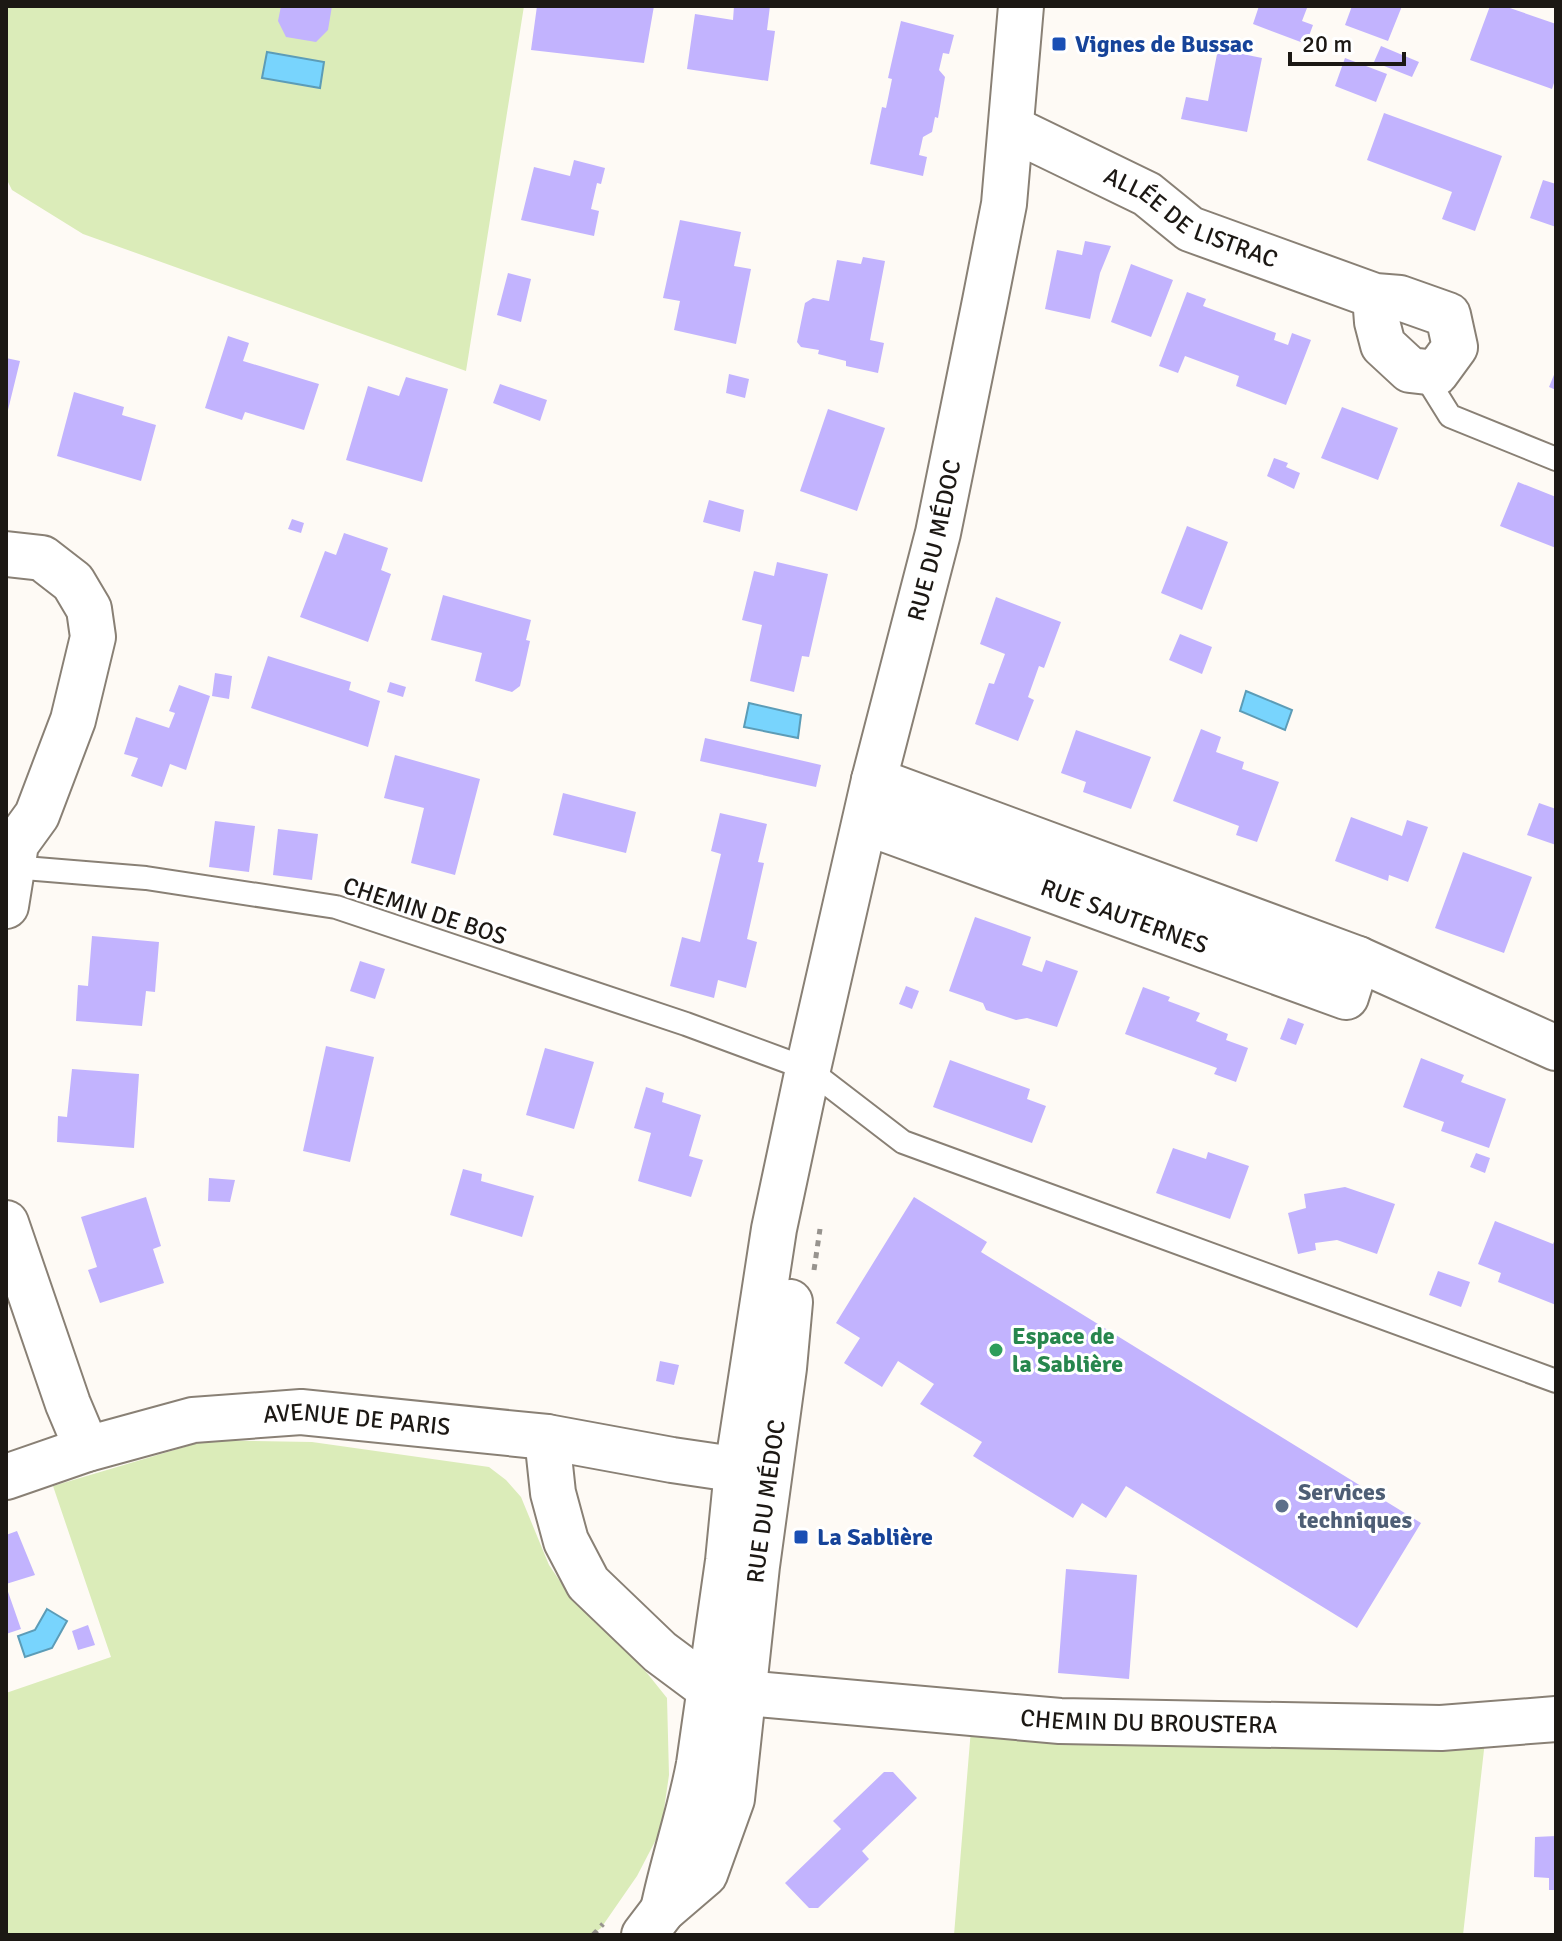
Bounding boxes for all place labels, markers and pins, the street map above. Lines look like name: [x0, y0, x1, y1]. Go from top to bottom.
place label: Vignes de Bussac: [1075, 29, 1253, 59]
marker: Vignes de Bussac: [1050, 35, 1068, 53]
place label: Espace de la Sablière: [1012, 1321, 1123, 1379]
marker: Espace de la Sablière: [987, 1341, 1005, 1359]
place label: Services techniques: [1297, 1477, 1412, 1535]
marker: Services techniques: [1273, 1497, 1291, 1515]
place label: La Sablière: [817, 1522, 933, 1552]
marker: La Sablière: [792, 1528, 810, 1546]

